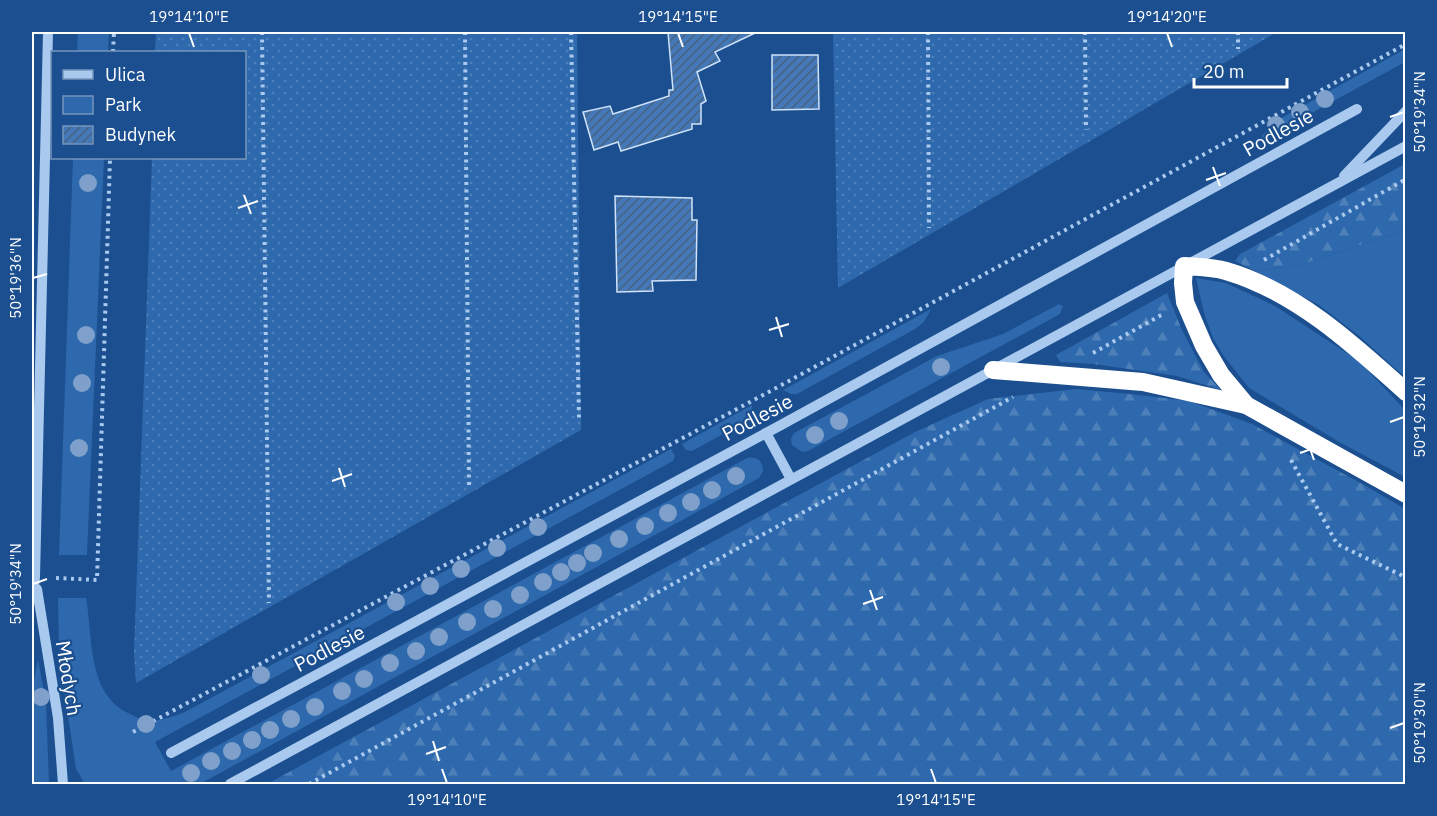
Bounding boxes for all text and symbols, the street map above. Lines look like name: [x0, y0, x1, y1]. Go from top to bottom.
text: 19°14'10"E: [149, 7, 229, 26]
text: 19°14'15"E: [638, 7, 718, 26]
text: 19°14'20"E: [1127, 7, 1207, 26]
legend: [51, 51, 246, 159]
scale bar: [1194, 51, 1287, 89]
text: 20 m: [1203, 60, 1245, 83]
text: Ulica: [105, 63, 146, 86]
text: 50°19'34"N: [1410, 71, 1429, 153]
text: Park: [105, 93, 142, 116]
street label: Podlesie: [1238, 102, 1318, 162]
text: Budynek: [105, 123, 177, 146]
text: 50°19'36"N: [6, 237, 25, 319]
text: 50°19'32"N: [1410, 376, 1429, 458]
street label: Podlesie: [717, 387, 797, 447]
text: 50°19'34"N: [6, 543, 25, 625]
street label: Podlesie: [289, 618, 369, 678]
street label: Młodych: [50, 638, 88, 718]
text: 50°19'30"N: [1410, 682, 1429, 764]
text: 19°14'10"E: [407, 790, 487, 809]
text: 19°14'15"E: [896, 790, 976, 809]

